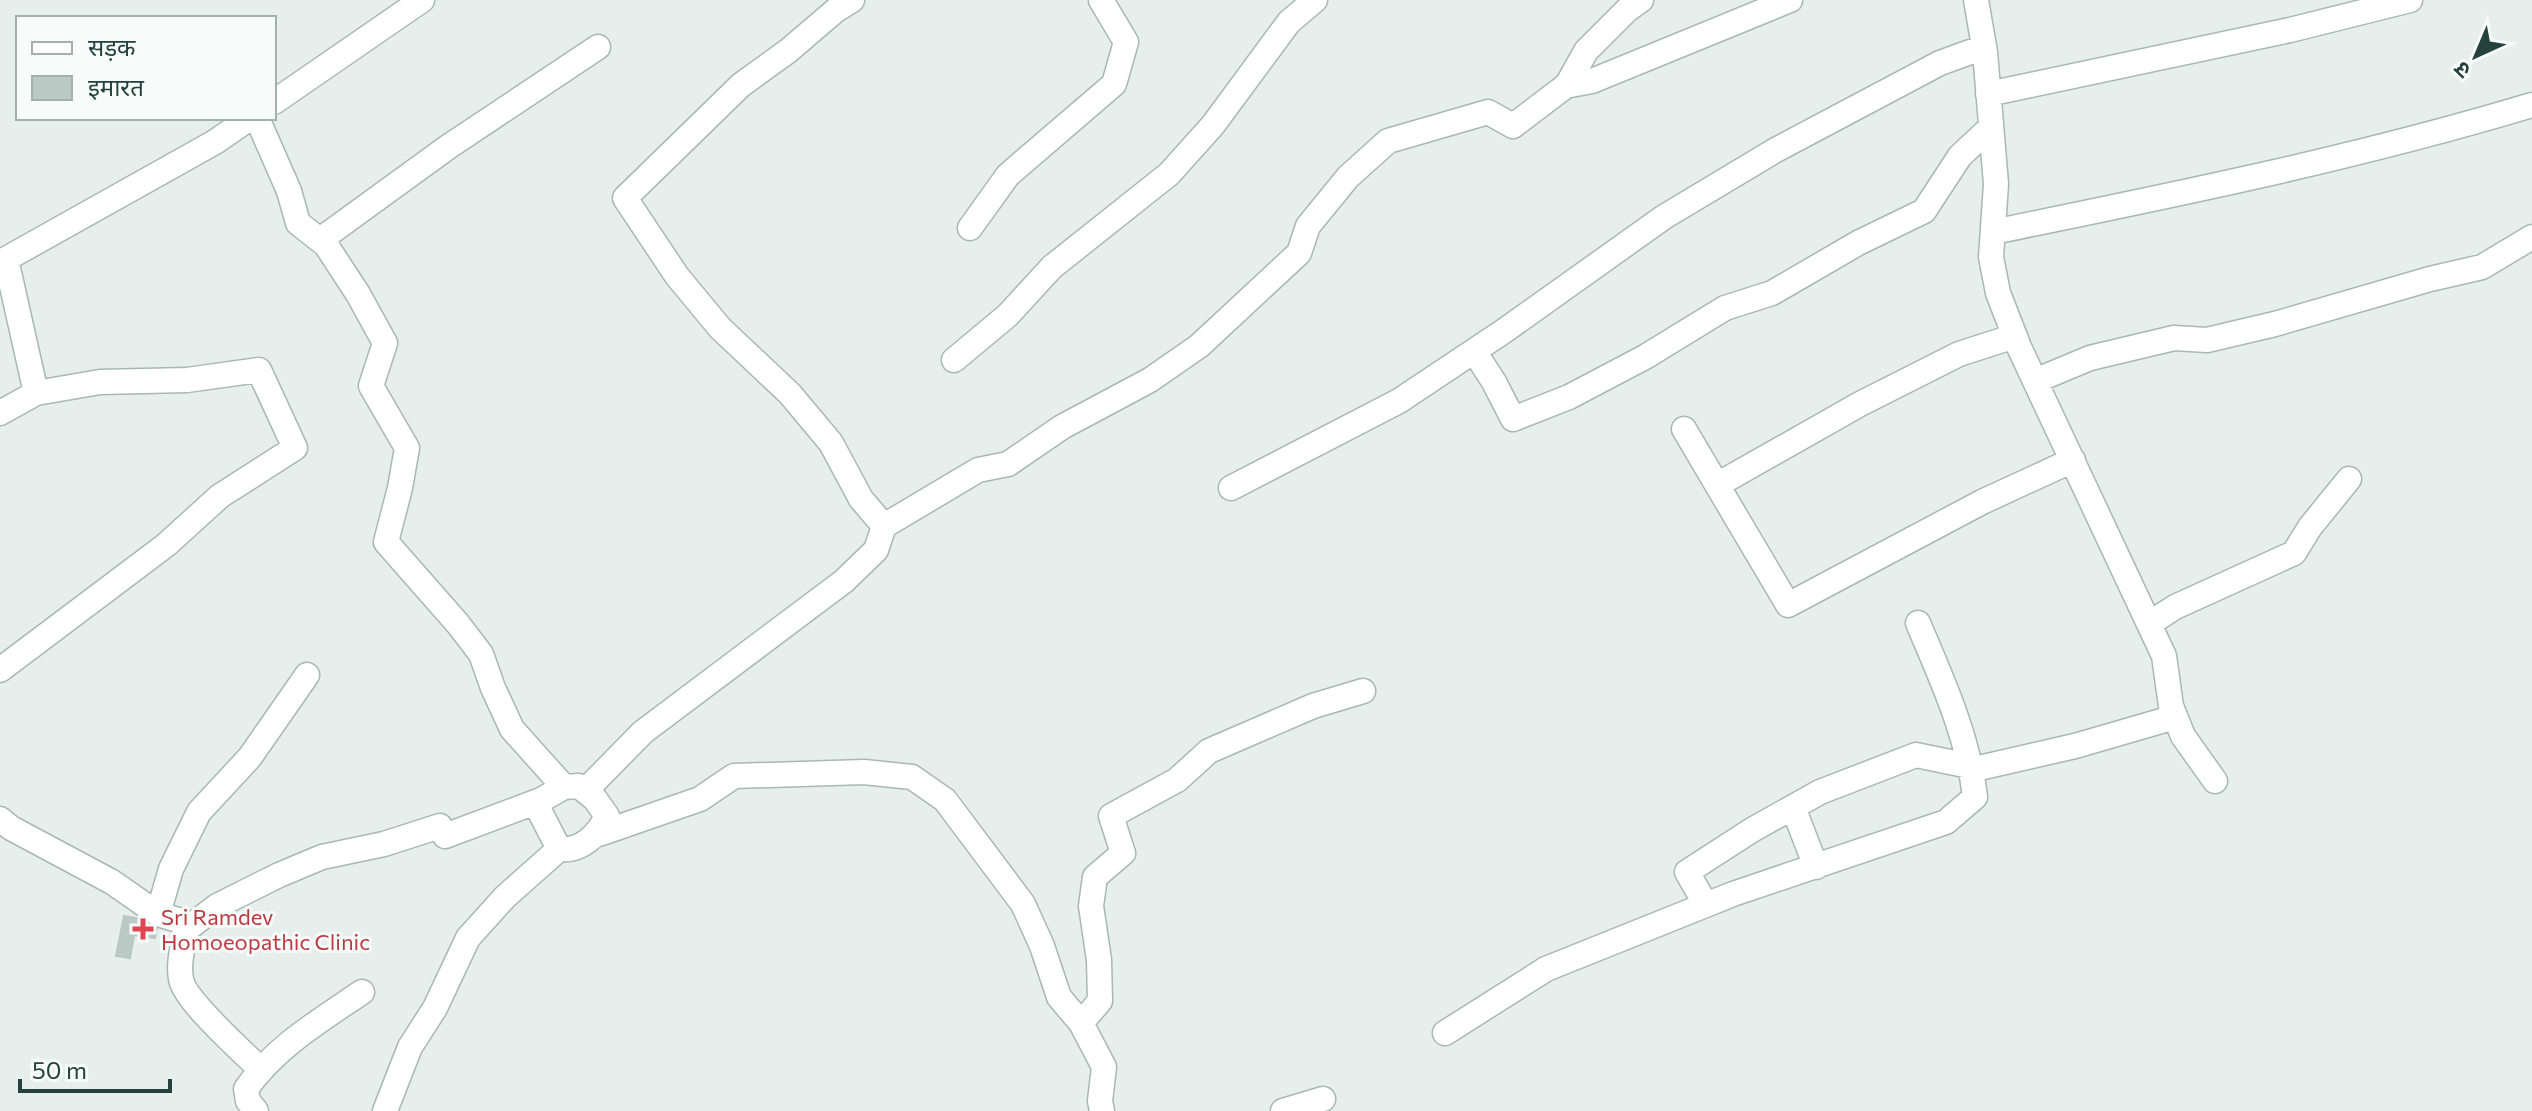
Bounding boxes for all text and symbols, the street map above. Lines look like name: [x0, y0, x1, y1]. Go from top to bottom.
legend: [16, 16, 276, 120]
north arrow: [2436, 16, 2516, 96]
text: सड़क: [88, 32, 136, 61]
text: उ: [2447, 56, 2476, 85]
text: इमारत: [88, 72, 145, 101]
place label: Sri Ramdev Homoeopathic Clinic: [161, 903, 370, 955]
marker: Sri Ramdev Homoeopathic Clinic: [132, 918, 154, 940]
scale bar: [20, 1043, 170, 1093]
text: 50 m: [32, 1055, 87, 1084]

